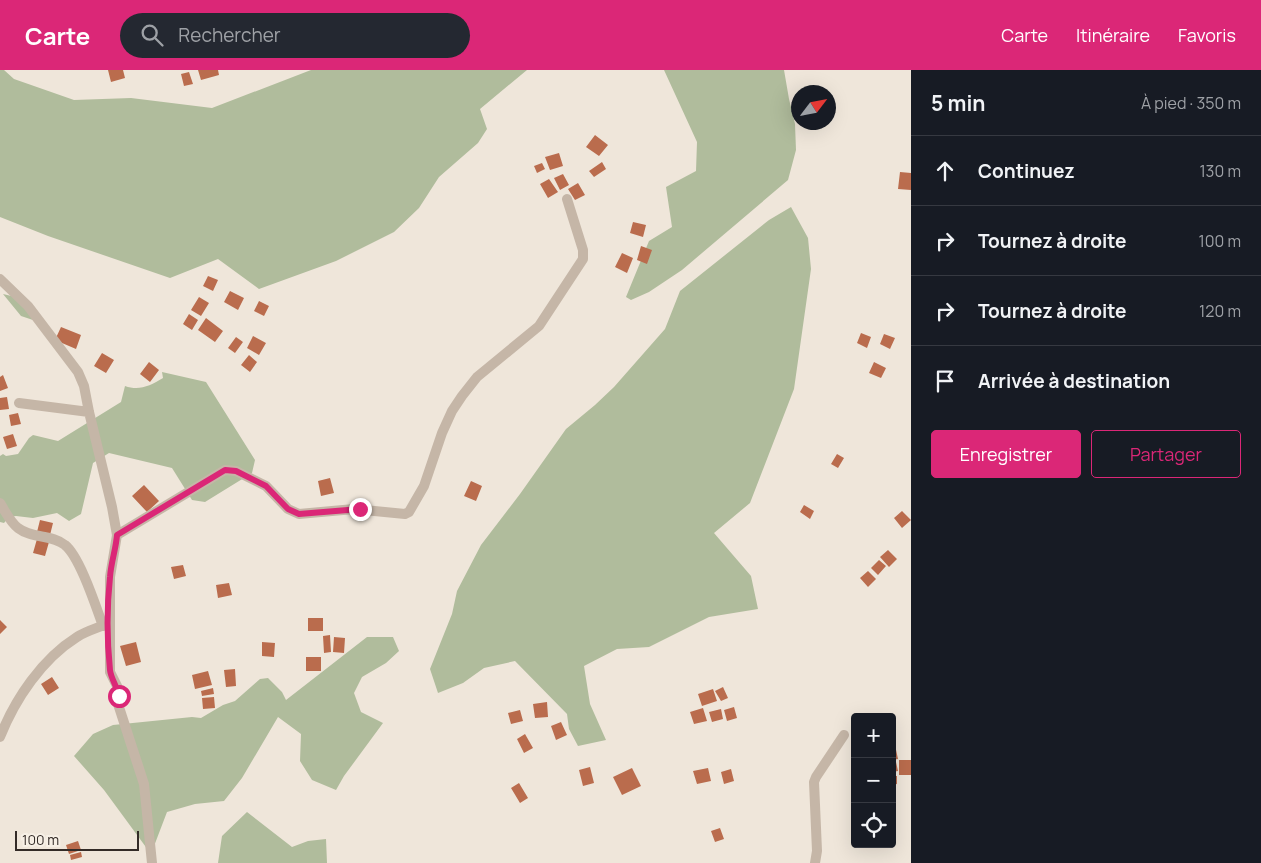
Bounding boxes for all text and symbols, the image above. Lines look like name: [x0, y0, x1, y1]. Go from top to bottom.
search box: [120, 13, 470, 58]
text: Carte: [25, 19, 90, 52]
icon: search: [138, 21, 166, 49]
text: Rechercher: [178, 22, 281, 48]
text: Carte: [1001, 23, 1048, 47]
text: Itinéraire: [1076, 23, 1150, 47]
text: Favoris: [1178, 23, 1236, 47]
north arrow: [791, 85, 836, 130]
text: 5 min: [931, 89, 985, 117]
text: À pied · 350 m: [1141, 92, 1241, 114]
icon: ahead: [931, 157, 959, 185]
text: Continuez: [978, 158, 1075, 184]
text: 130 m: [1199, 160, 1241, 182]
icon: right: [931, 227, 959, 255]
text: Tournez à droite: [978, 228, 1126, 254]
text: 100 m: [1198, 230, 1241, 252]
icon: right: [931, 297, 959, 325]
text: Tournez à droite: [978, 298, 1126, 324]
text: 120 m: [1199, 300, 1241, 322]
icon: arrive: [931, 367, 959, 395]
text: Arrivée à destination: [978, 368, 1170, 394]
button: Enregistrer: [931, 430, 1081, 478]
button: Partager: [1091, 430, 1241, 478]
route end: [349, 498, 372, 521]
route start: [108, 685, 131, 708]
map controls: [851, 713, 896, 848]
button: +: [851, 713, 896, 758]
button: −: [851, 758, 896, 803]
button: locate: [851, 803, 896, 848]
scale bar: [15, 828, 139, 851]
text: 100 m: [22, 830, 59, 849]

